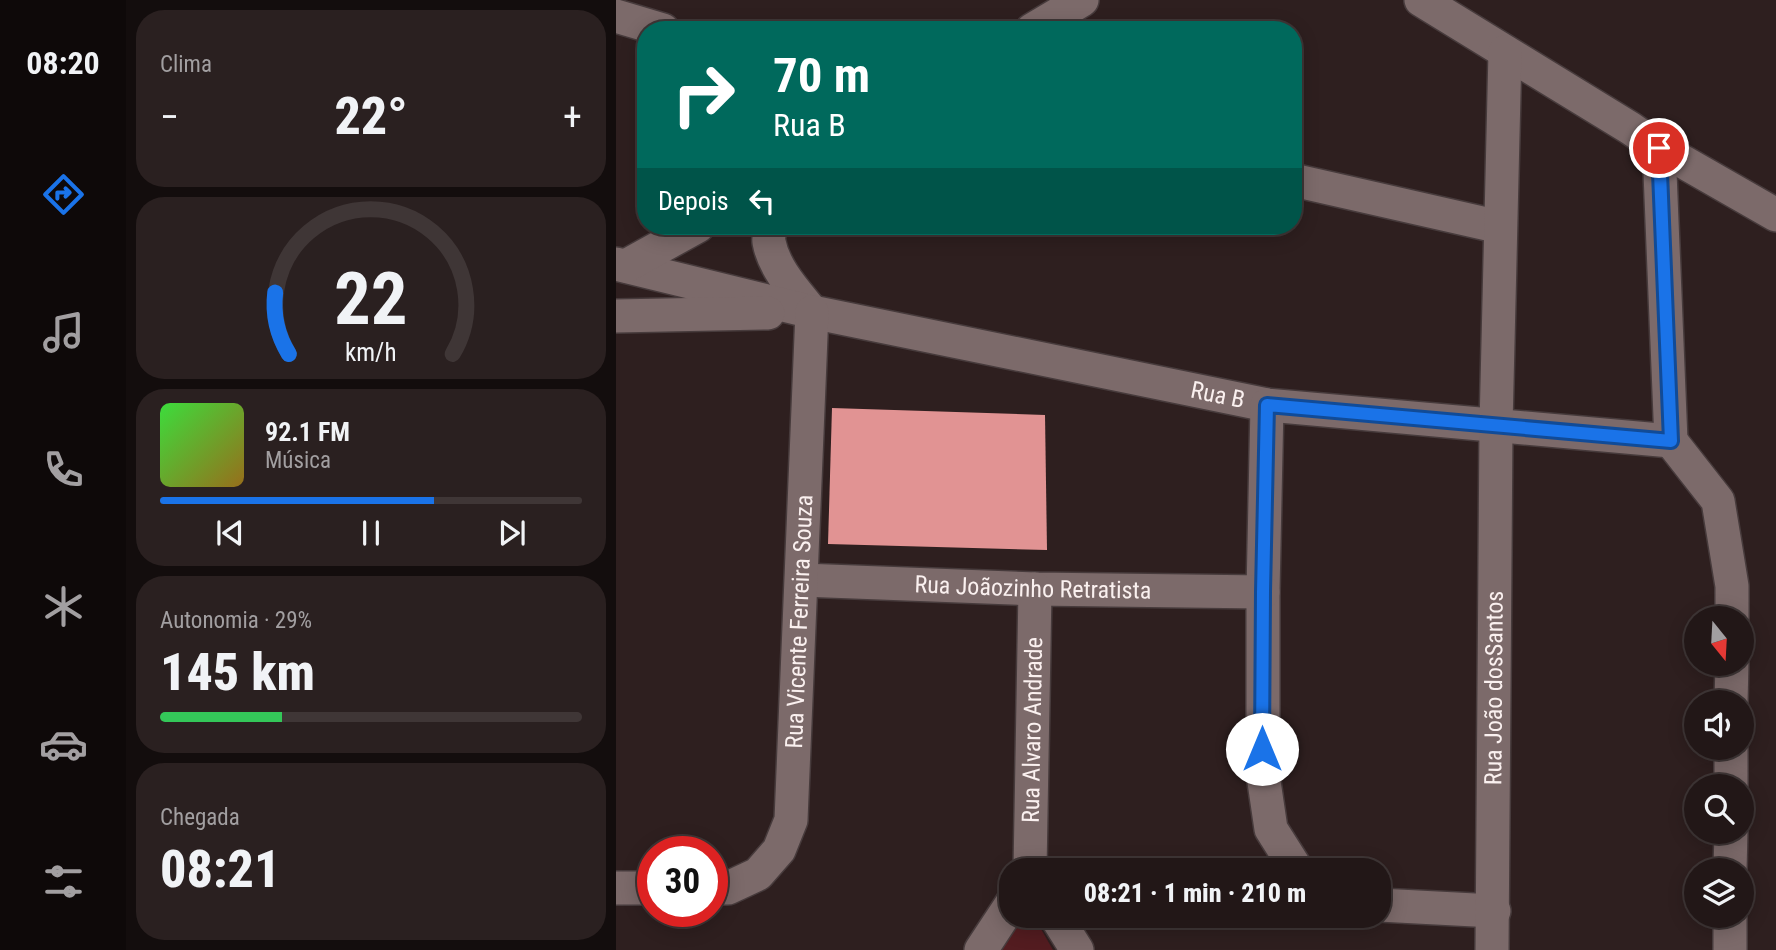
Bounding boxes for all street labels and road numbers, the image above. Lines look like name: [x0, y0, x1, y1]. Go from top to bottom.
street label: Rua B: [1188, 376, 1247, 414]
street label: Rua Vicente Ferreira Souza: [780, 494, 818, 749]
street label: Rua Joãozinho Retratista: [914, 570, 1151, 605]
street label: Rua João dosSantos: [1479, 591, 1509, 785]
street label: Rua Alvaro Andrade: [1017, 637, 1048, 823]

